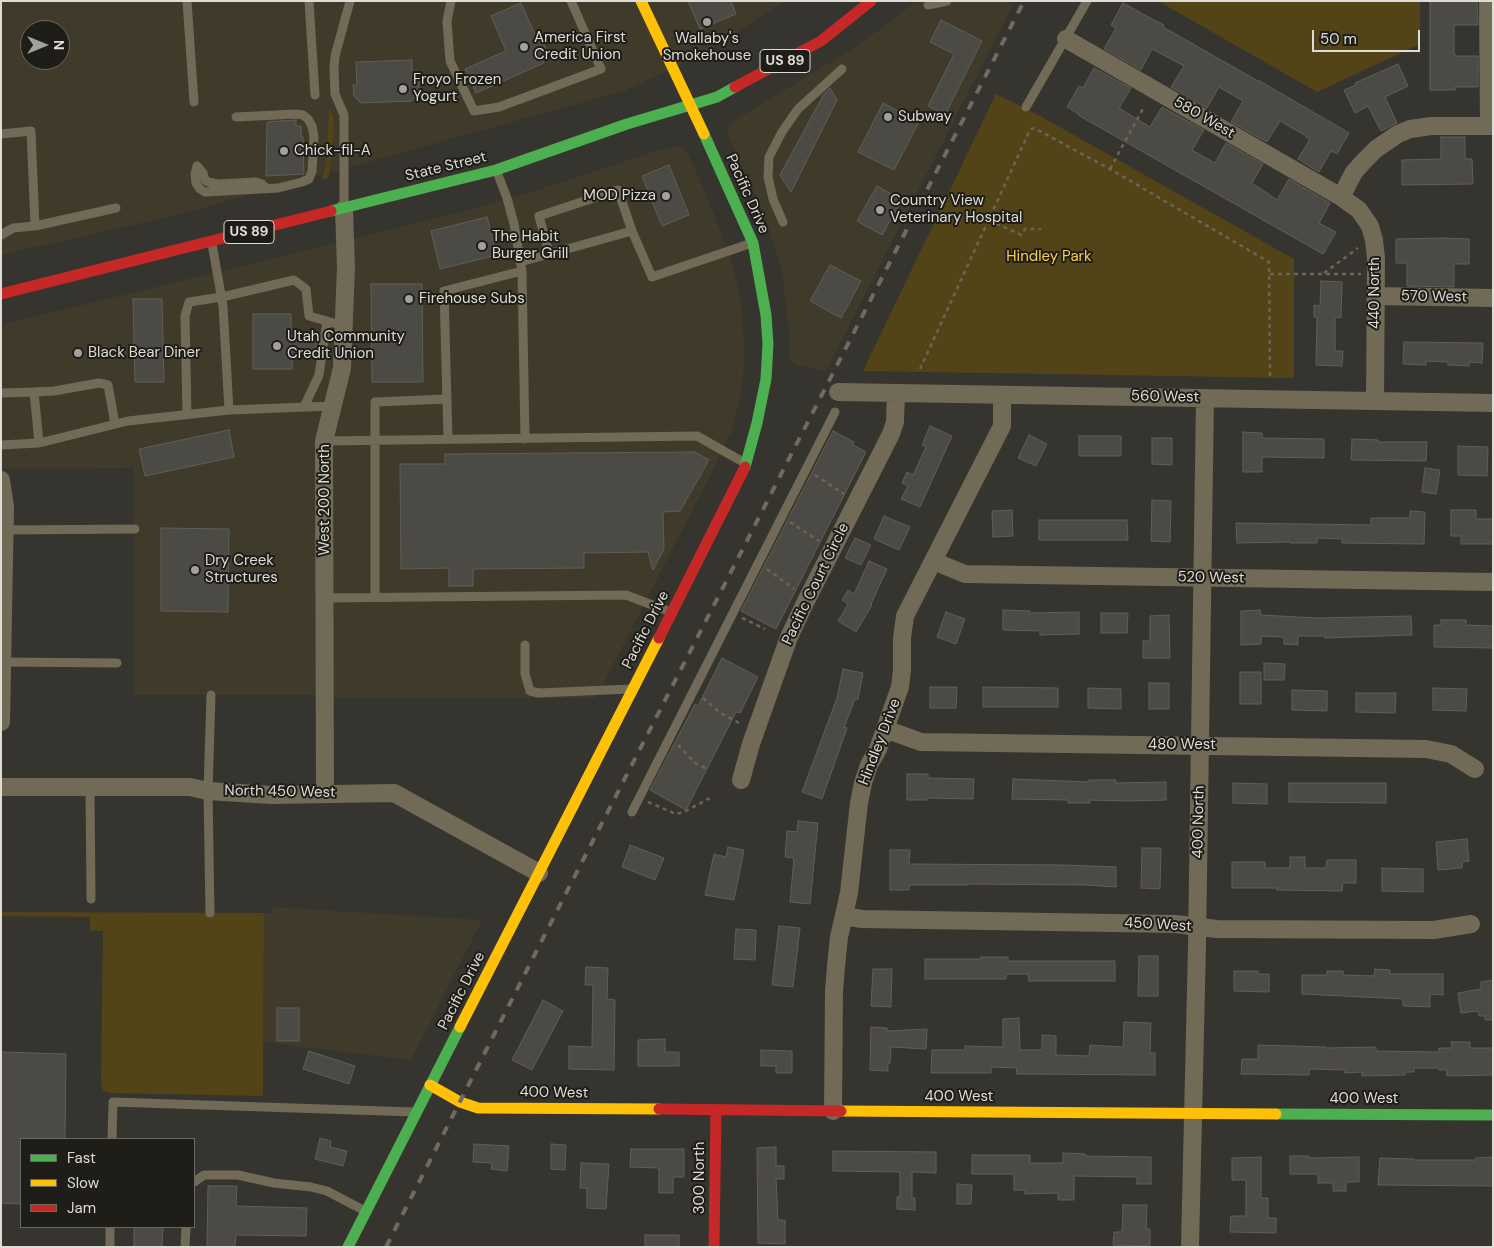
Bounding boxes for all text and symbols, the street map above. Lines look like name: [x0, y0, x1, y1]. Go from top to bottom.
marker: Wallaby's Smokehouse: [701, 16, 713, 28]
north arrow: [20, 20, 70, 70]
scale bar: [1314, 20, 1422, 52]
place label: America First Credit Union: [534, 29, 626, 64]
text: 50 m: [1320, 29, 1357, 49]
place label: Wallaby's Smokehouse: [663, 30, 751, 65]
text: N: [50, 40, 68, 50]
marker: America First Credit Union: [518, 41, 530, 53]
road number: US 89: [760, 49, 810, 72]
place label: Froyo Frozen Yogurt: [413, 71, 501, 106]
marker: Froyo Frozen Yogurt: [397, 83, 409, 95]
street label: 580 West: [1170, 93, 1238, 143]
place label: Subway: [898, 108, 952, 126]
marker: Subway: [882, 111, 894, 123]
place label: Chick-fil-A: [294, 142, 371, 160]
marker: Chick-fil-A: [278, 145, 290, 157]
street label: State Street: [403, 148, 489, 186]
street label: Pacific Drive: [721, 151, 773, 237]
place label: MOD Pizza: [583, 187, 656, 205]
marker: MOD Pizza: [660, 190, 672, 202]
place label: Country View Veterinary Hospital: [890, 192, 1022, 227]
marker: Country View Veterinary Hospital: [874, 204, 886, 216]
road number: US 89: [224, 220, 274, 243]
place label: The Habit Burger Grill: [492, 228, 568, 263]
marker: The Habit Burger Grill: [476, 240, 488, 252]
park label: Hindley Park: [1006, 248, 1092, 266]
street label: 440 North: [1366, 257, 1384, 329]
street label: 570 West: [1401, 287, 1467, 307]
place label: Firehouse Subs: [419, 290, 525, 308]
marker: Firehouse Subs: [403, 293, 415, 305]
place label: Utah Community Credit Union: [287, 328, 405, 363]
marker: Utah Community Credit Union: [271, 340, 283, 352]
place label: Black Bear Diner: [88, 344, 201, 362]
marker: Black Bear Diner: [72, 347, 84, 359]
street label: 560 West: [1131, 387, 1199, 407]
street label: West 200 North: [316, 444, 334, 556]
street label: Pacific Court Circle: [779, 520, 853, 648]
place label: Dry Creek Structures: [205, 552, 278, 587]
marker: Dry Creek Structures: [189, 564, 201, 576]
street label: 520 West: [1177, 568, 1245, 588]
street label: Pacific Drive: [619, 588, 673, 672]
street label: Hindley Drive: [855, 696, 905, 788]
street label: 480 West: [1148, 736, 1216, 754]
street label: North 450 West: [224, 782, 336, 802]
street label: 400 North: [1189, 785, 1209, 859]
street label: 450 West: [1124, 914, 1192, 936]
street label: Pacific Drive: [435, 949, 489, 1033]
street label: 400 West: [519, 1083, 589, 1103]
street label: 400 West: [925, 1088, 993, 1106]
street label: 400 West: [1330, 1090, 1398, 1108]
legend: [20, 1138, 195, 1228]
street label: 300 North: [691, 1142, 709, 1214]
text: Fast: [67, 1148, 96, 1168]
text: Slow: [67, 1173, 99, 1193]
text: Jam: [67, 1198, 96, 1218]

